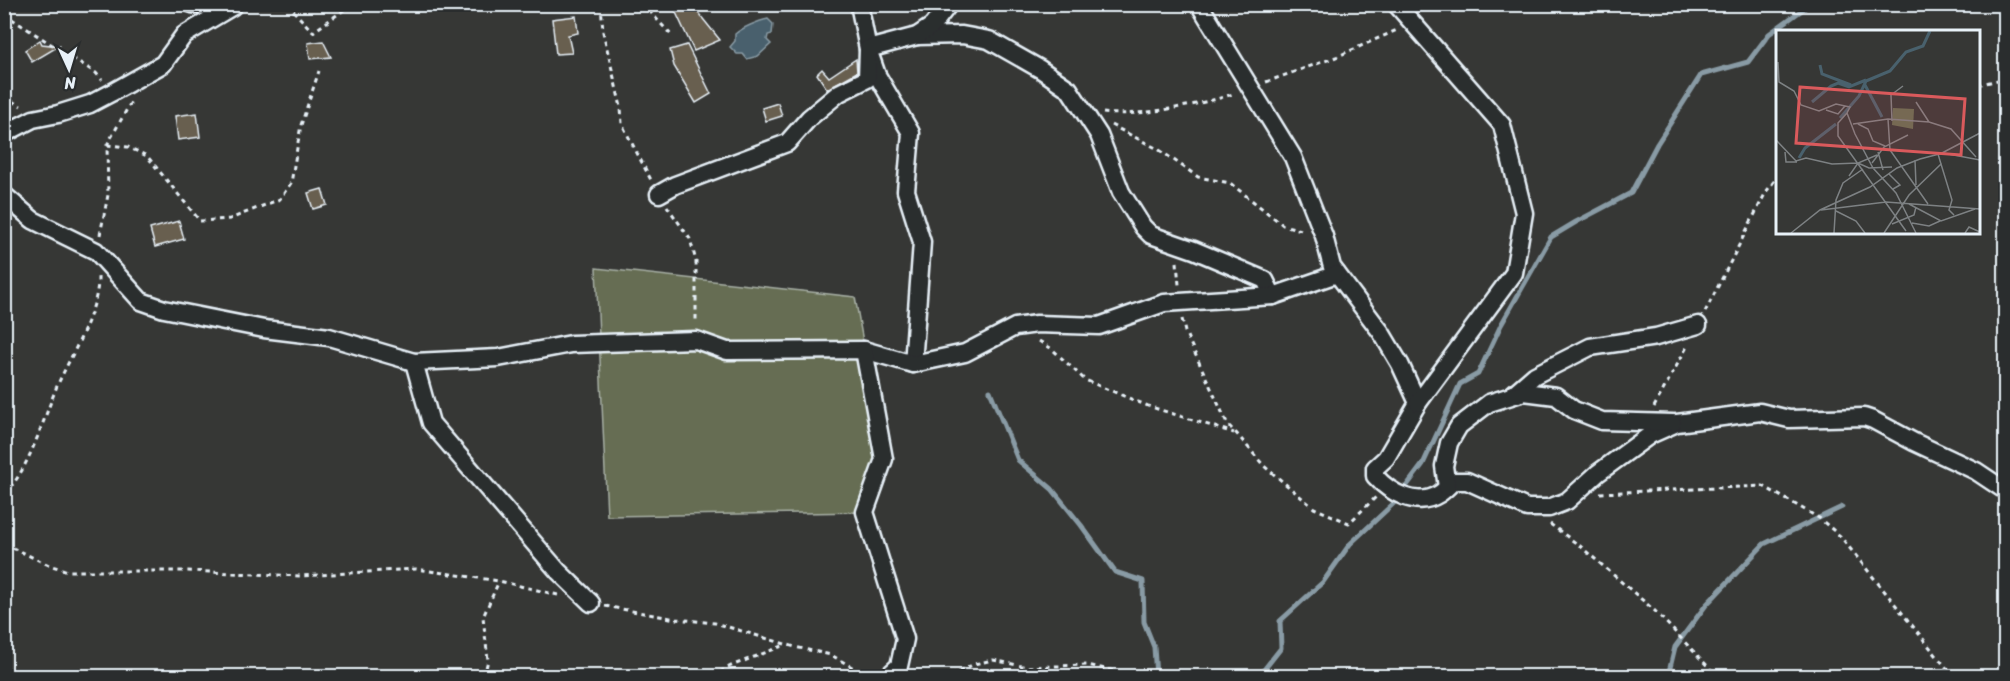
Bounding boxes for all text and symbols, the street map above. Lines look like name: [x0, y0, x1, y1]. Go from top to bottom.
inset map: [1776, 30, 1980, 234]
north arrow: [39, 39, 99, 99]
text: N: [63, 69, 78, 98]

